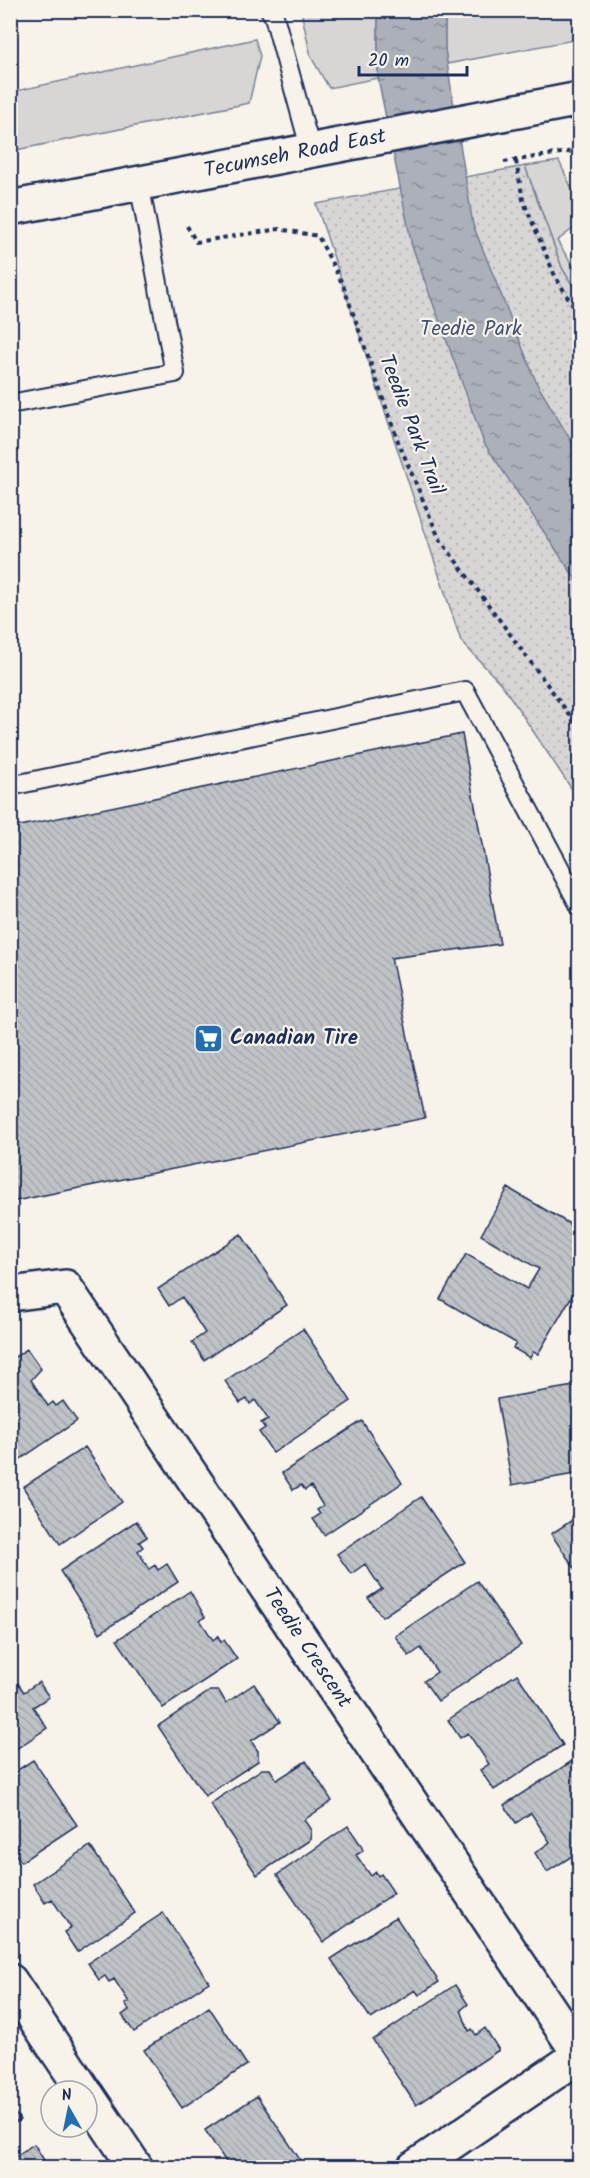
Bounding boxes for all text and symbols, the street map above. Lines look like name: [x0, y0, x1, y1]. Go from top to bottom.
scale bar: [359, 39, 467, 77]
text: 20 m: [368, 47, 409, 76]
street label: Tecumseh Road East: [201, 120, 390, 188]
park label: Teedie Park: [420, 313, 522, 346]
street label: Teedie Park Trail: [369, 350, 453, 500]
supermarket icon: Canadian Tire: [193, 1022, 225, 1054]
place label: Canadian Tire: [230, 1022, 358, 1055]
street label: Teedie Crescent: [254, 1581, 360, 1716]
north arrow: [39, 2079, 99, 2139]
text: N: [60, 2083, 74, 2109]

